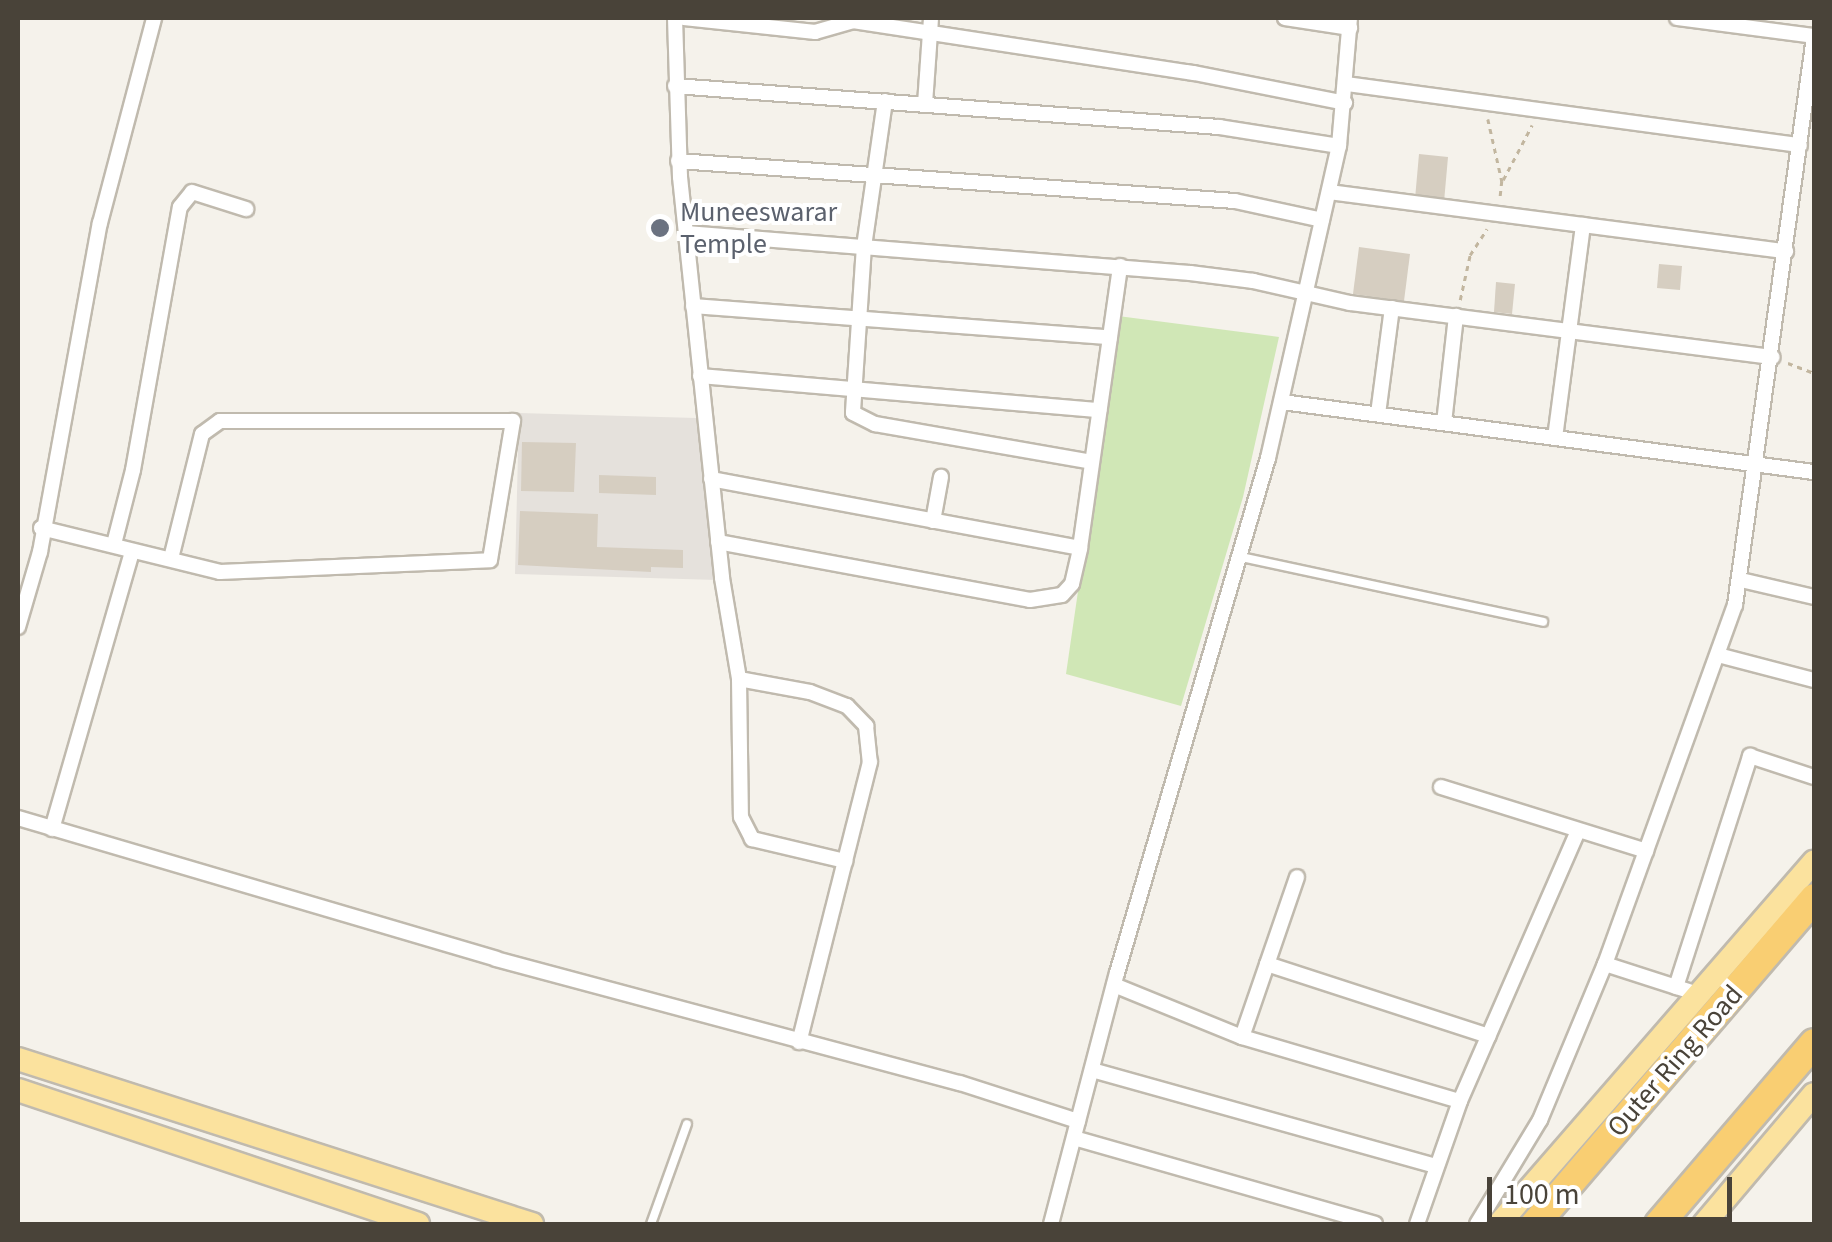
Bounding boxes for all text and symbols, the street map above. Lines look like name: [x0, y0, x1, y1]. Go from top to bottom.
place label: Muneeswarar Temple: [680, 195, 837, 261]
marker: Muneeswarar Temple: [649, 217, 671, 239]
street label: Outer Ring Road: [1600, 978, 1750, 1144]
scale bar: [1492, 1157, 1737, 1219]
text: 100 m: [1504, 1173, 1580, 1216]

